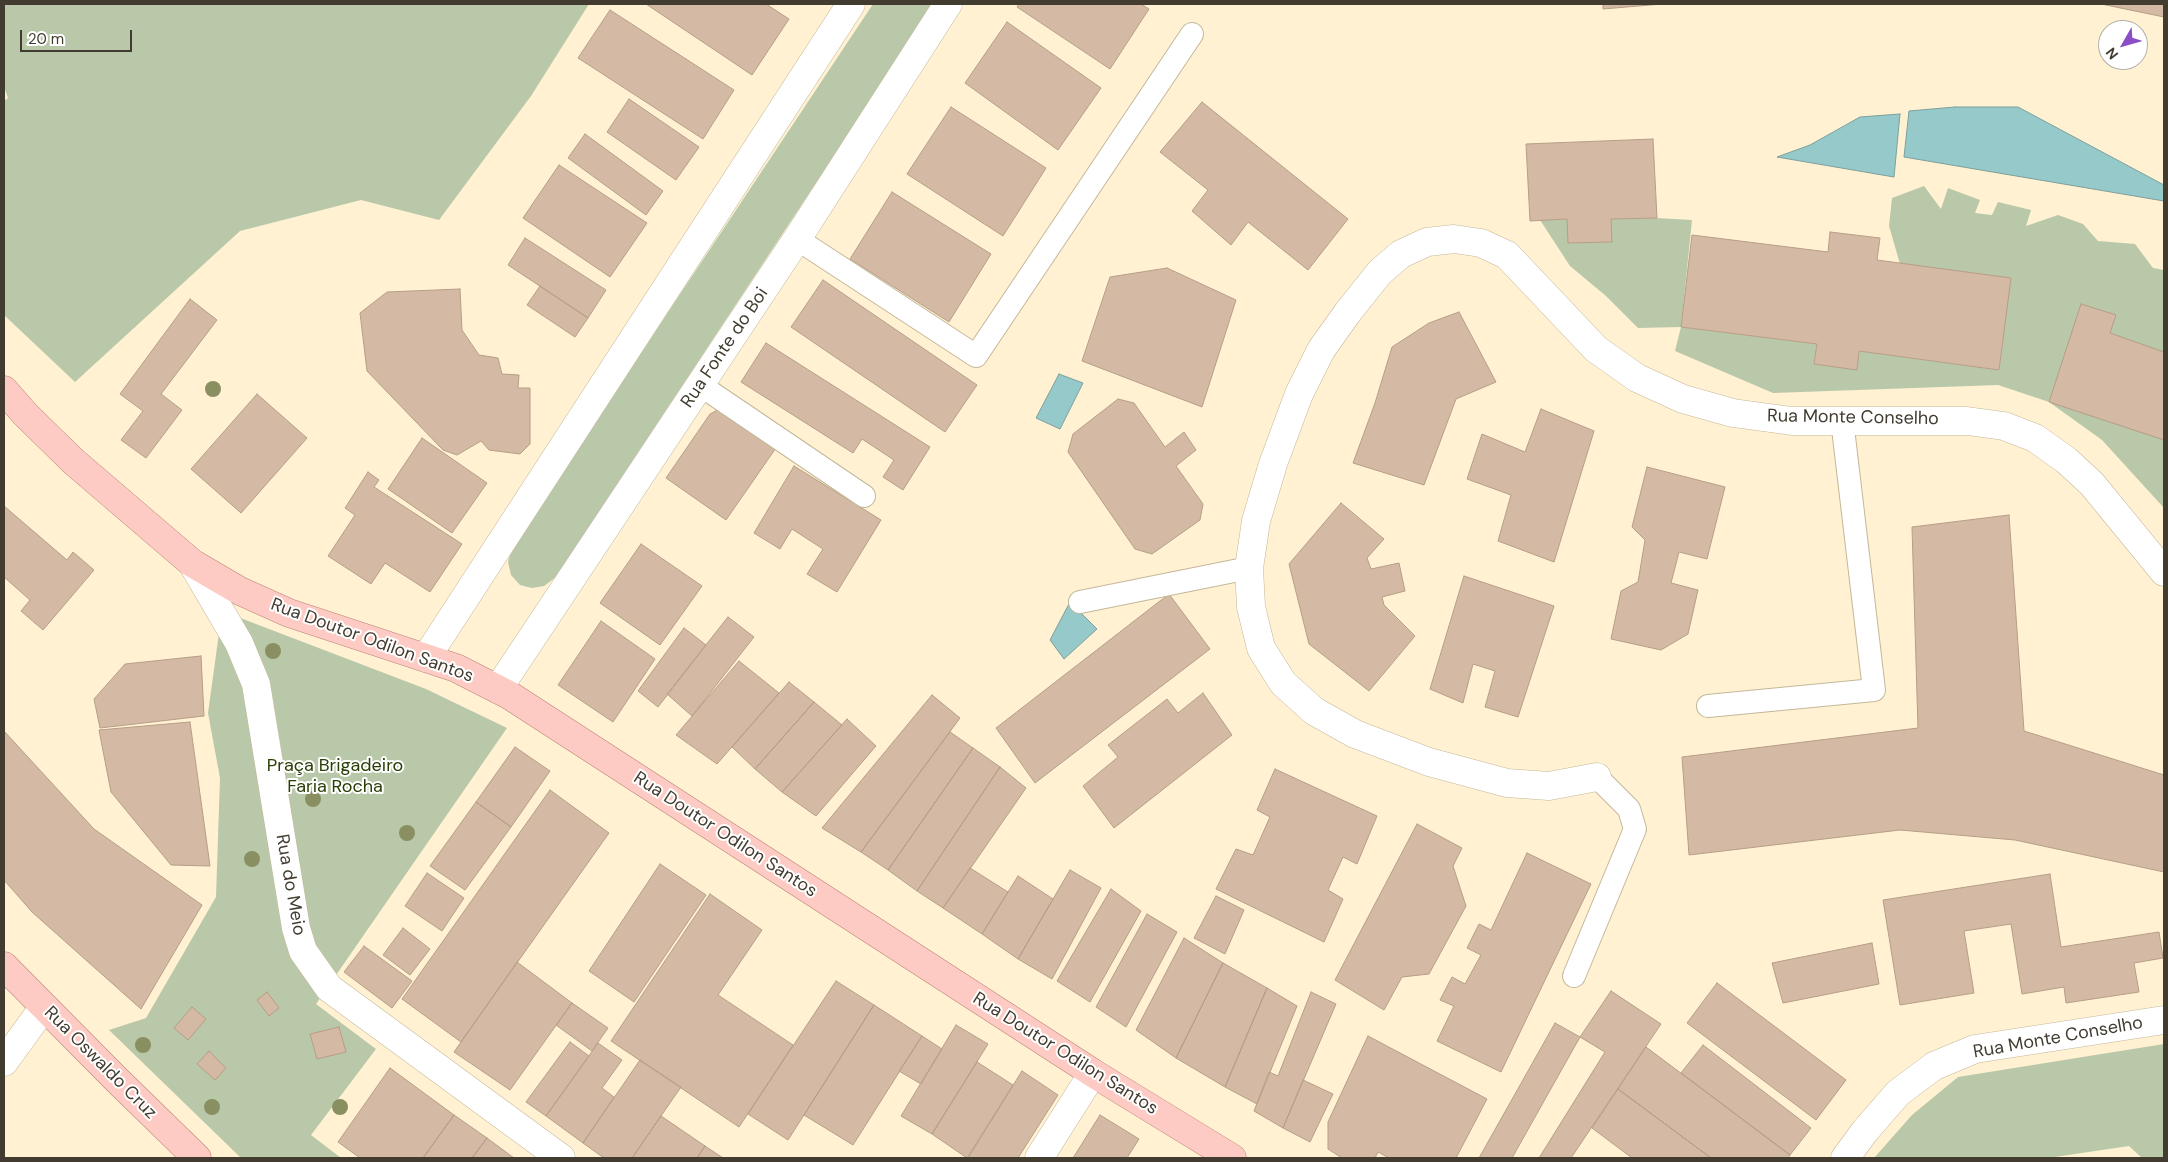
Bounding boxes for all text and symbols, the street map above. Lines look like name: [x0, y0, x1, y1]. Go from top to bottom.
scale bar: [22, 20, 135, 52]
north arrow: [2098, 20, 2148, 70]
text: 20 m: [28, 29, 64, 49]
text: N: [2102, 44, 2122, 63]
street label: Rua Fonte do Boi: [677, 284, 773, 412]
street label: Rua Monte Conselho: [1767, 406, 1939, 430]
street label: Rua Doutor Odilon Santos: [268, 594, 476, 688]
park label: Praça Brigadeiro Faria Rocha: [267, 755, 403, 798]
street label: Rua Doutor Odilon Santos: [629, 768, 821, 902]
street label: Rua do Meio: [270, 833, 310, 937]
street label: Rua Doutor Odilon Santos: [968, 988, 1162, 1120]
street label: Rua Oswaldo Cruz: [39, 1002, 161, 1124]
street label: Rua Monte Conselho: [1972, 1012, 2144, 1064]

